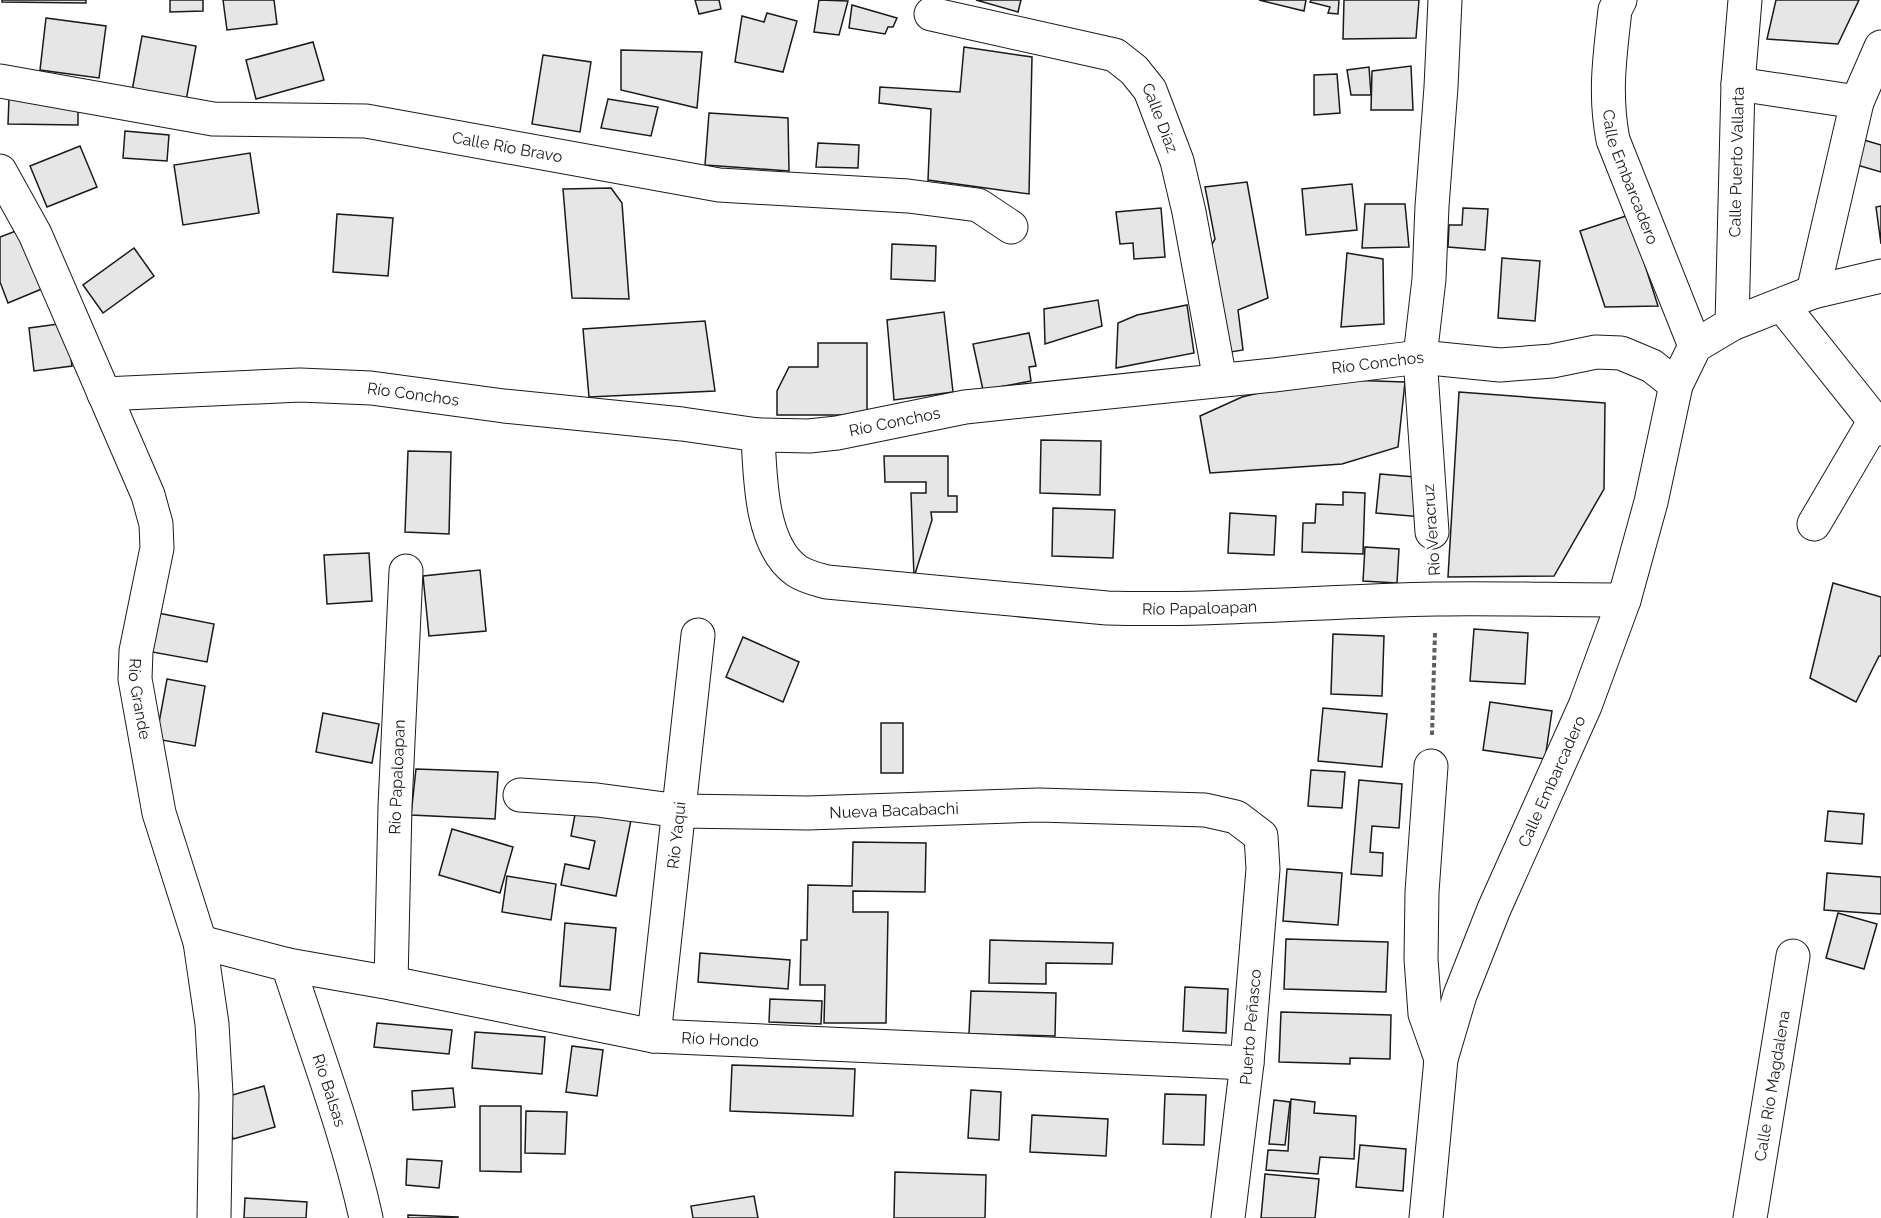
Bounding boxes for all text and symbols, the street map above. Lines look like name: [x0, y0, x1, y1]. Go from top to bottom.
street label: Calle Díaz: [1138, 79, 1182, 156]
street label: Calle Puerto Vallarta: [1725, 86, 1748, 238]
street label: Calle Embarcadero: [1599, 109, 1663, 247]
street label: Calle Río Bravo: [450, 128, 564, 166]
street label: Río Conchos: [1330, 348, 1425, 378]
street label: Río Conchos: [366, 379, 461, 410]
street label: Río Conchos: [847, 403, 942, 440]
street label: Río Veracruz: [1419, 483, 1444, 577]
street label: Río Papaloapan: [1142, 597, 1258, 619]
street label: Río Grande: [125, 658, 155, 741]
street label: Calle Embarcadero: [1514, 713, 1589, 850]
street label: Río Papaloapan: [385, 719, 409, 835]
street label: Nueva Bacabachi: [829, 799, 959, 822]
street label: Río Yaqui: [663, 801, 690, 870]
street label: Puerto Peñasco: [1236, 968, 1265, 1086]
street label: Calle Río Magdalena: [1750, 1009, 1794, 1163]
street label: Río Hondo: [681, 1028, 759, 1051]
street label: Río Balsas: [308, 1052, 350, 1129]

